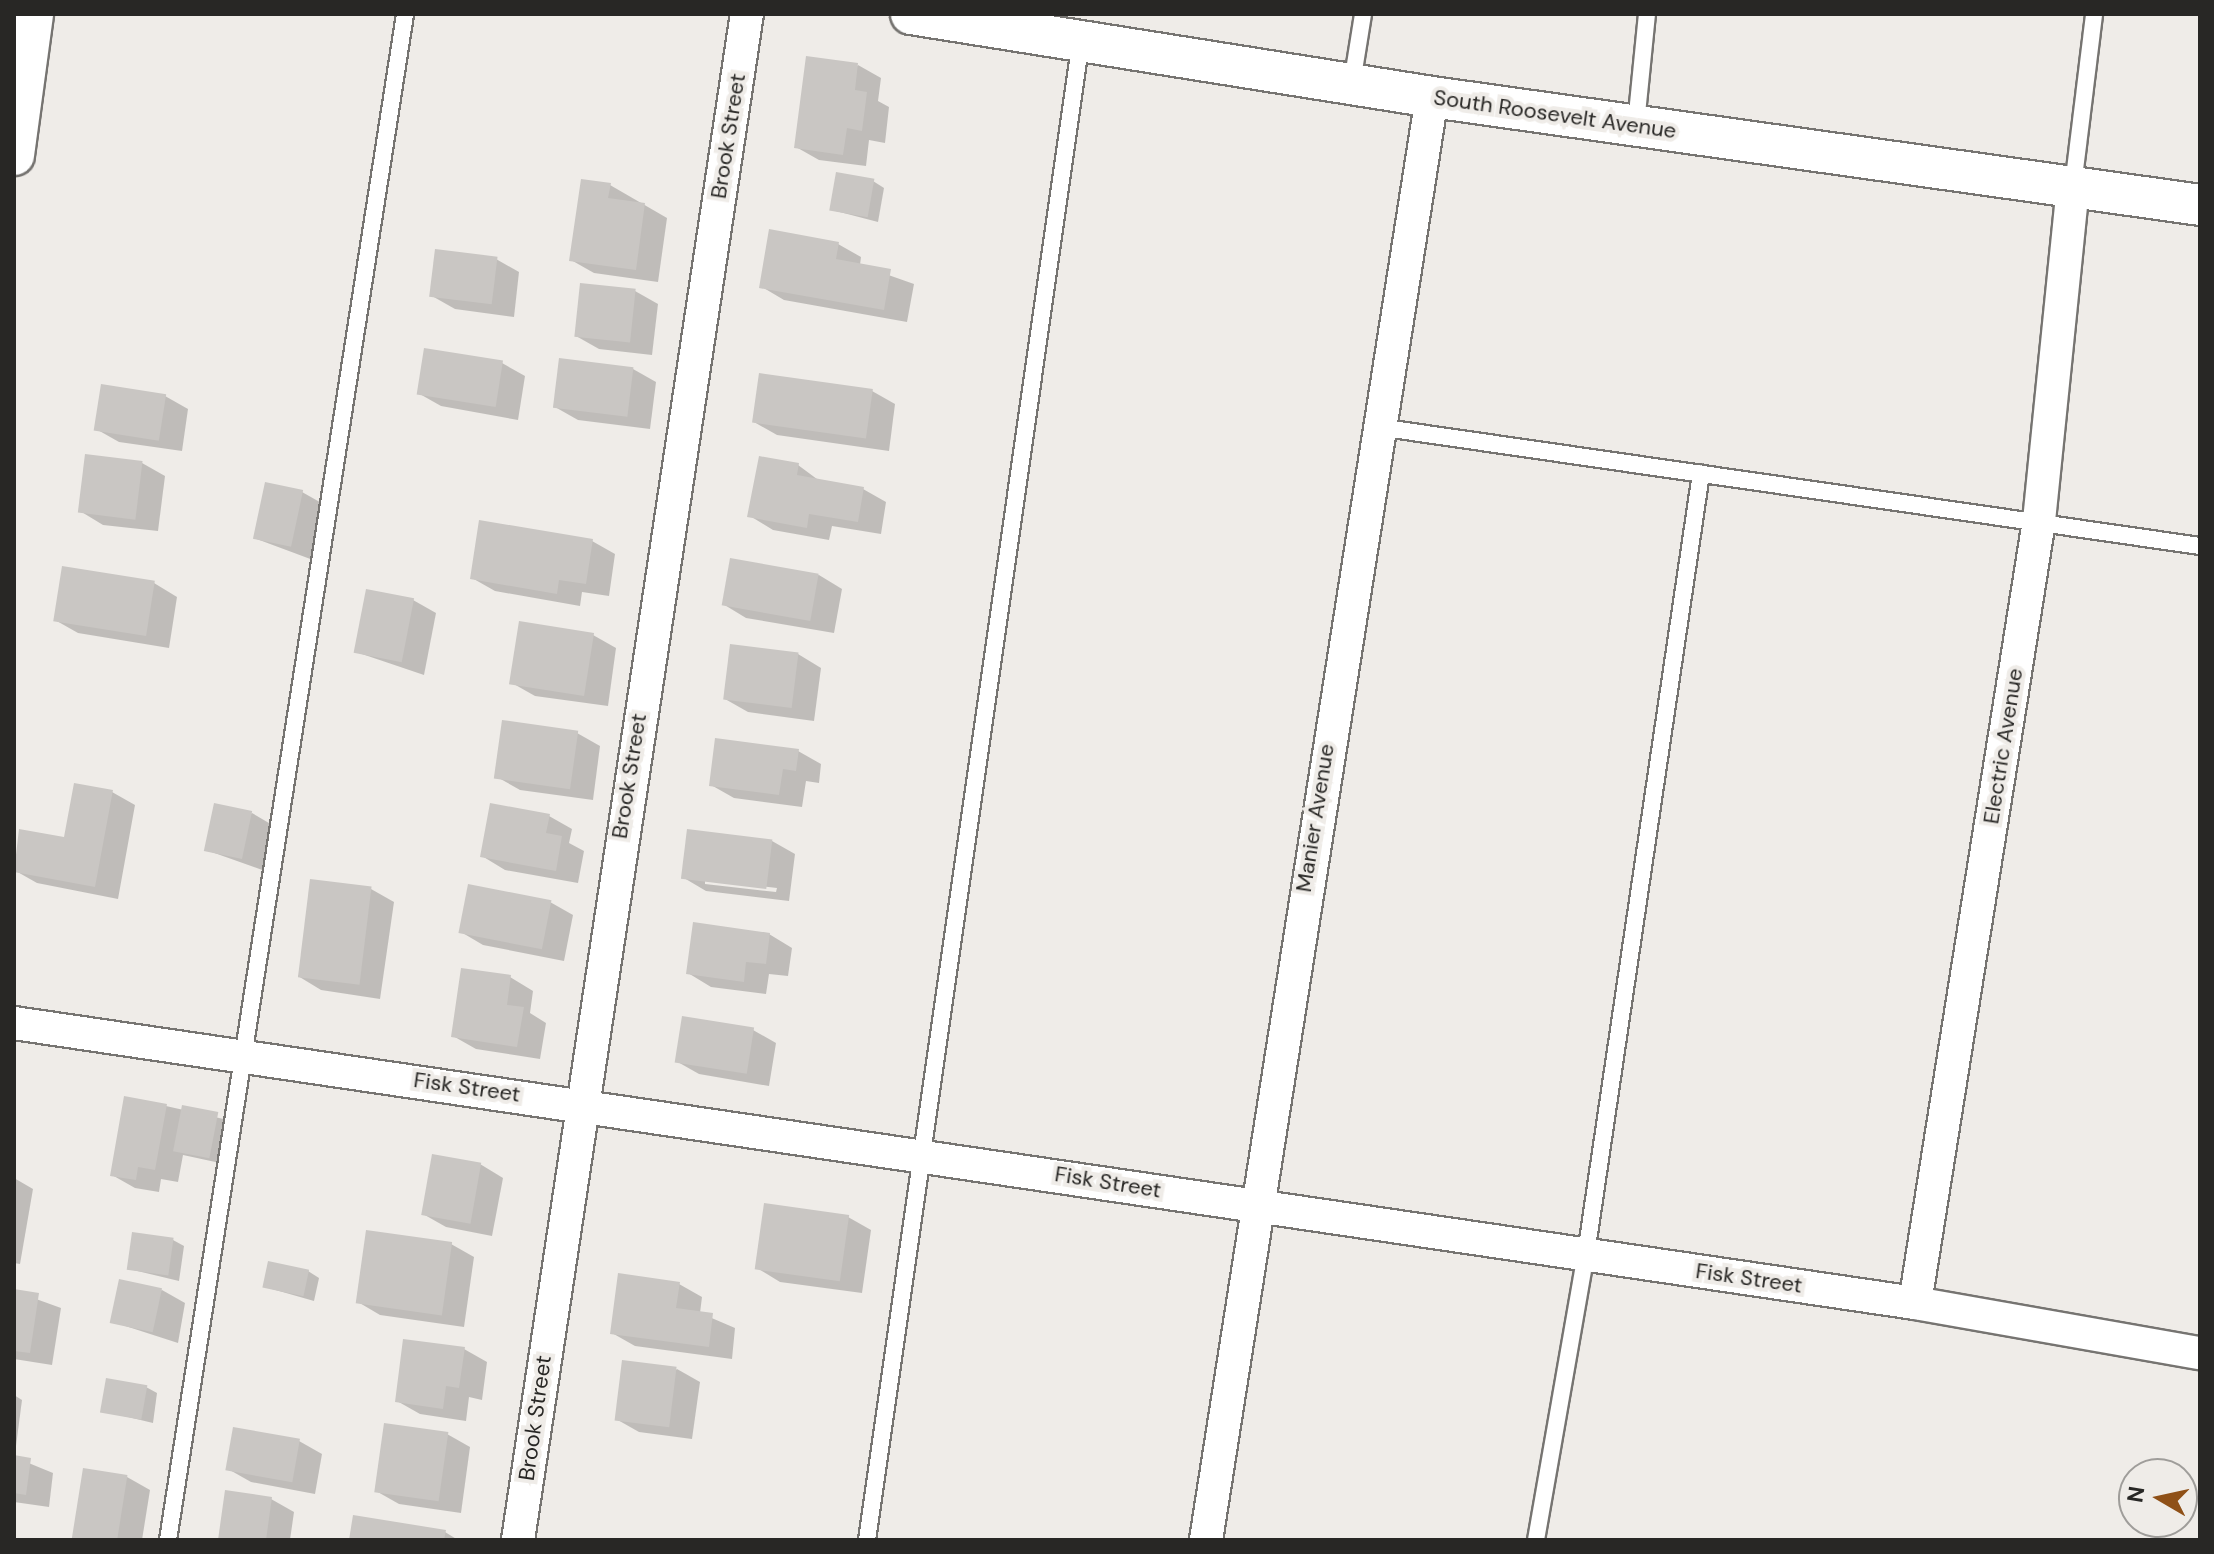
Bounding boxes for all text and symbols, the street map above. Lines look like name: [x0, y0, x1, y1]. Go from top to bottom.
street label: Brook Street: [705, 72, 751, 200]
street label: South Roosevelt Avenue: [1432, 84, 1678, 144]
street label: Electric Avenue: [1978, 666, 2028, 826]
street label: Brook Street: [606, 712, 652, 840]
street label: Manier Avenue: [1290, 742, 1340, 894]
street label: Fisk Street: [412, 1066, 522, 1108]
street label: Fisk Street: [1053, 1161, 1163, 1203]
street label: Fisk Street: [1694, 1257, 1804, 1299]
street label: Brook Street: [513, 1354, 557, 1482]
north arrow: [2118, 1458, 2198, 1538]
text: N: [2120, 1484, 2151, 1505]

